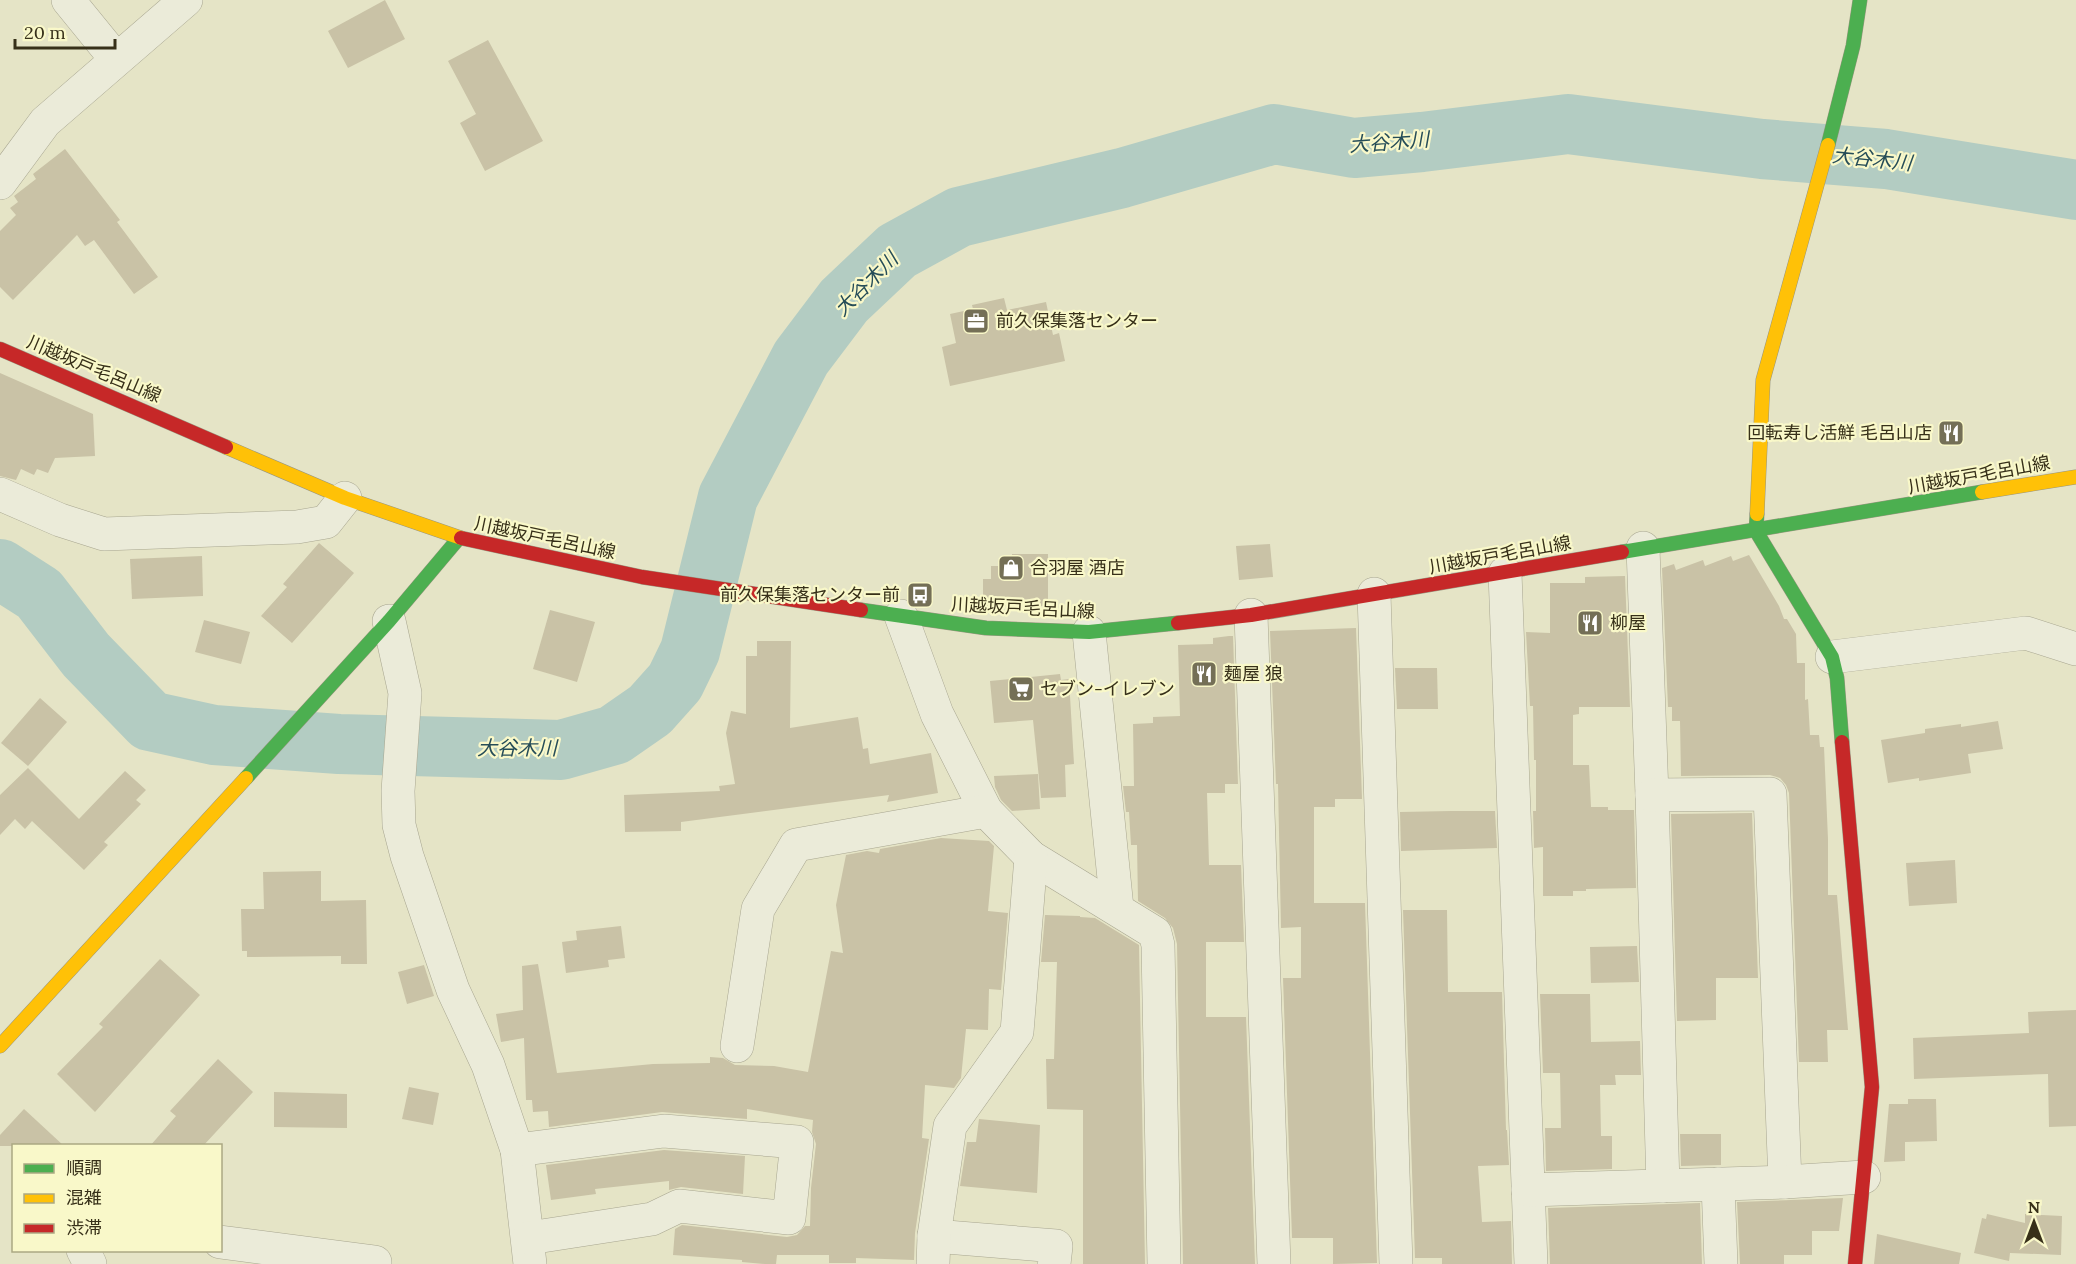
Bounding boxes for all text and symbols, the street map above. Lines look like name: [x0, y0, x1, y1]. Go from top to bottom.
scale bar: [15, 12, 116, 50]
text: 20 m: [24, 21, 66, 44]
water label: 大谷木川: [1348, 126, 1432, 157]
water label: 大谷木川: [1831, 142, 1915, 175]
water label: 大谷木川: [829, 245, 904, 321]
office icon: 前久保集落センター: [961, 306, 991, 336]
place label: 前久保集落センター: [996, 309, 1158, 332]
street label: 川越坂戸毛呂山線: [23, 330, 165, 407]
restaurant icon: 回転寿し活鮮 毛呂山店: [1936, 418, 1966, 448]
place label: 回転寿し活鮮 毛呂山店: [1747, 421, 1932, 444]
street label: 川越坂戸毛呂山線: [1906, 451, 2052, 498]
street label: 川越坂戸毛呂山線: [472, 511, 618, 564]
street label: 川越坂戸毛呂山線: [1427, 531, 1573, 578]
shop icon: 合羽屋 酒店: [996, 553, 1026, 583]
place label: 合羽屋 酒店: [1030, 556, 1125, 579]
bus stop icon: 前久保集落センター前: [905, 580, 935, 610]
place label: 前久保集落センター前: [720, 583, 900, 606]
street label: 川越坂戸毛呂山線: [951, 592, 1096, 623]
restaurant icon: 柳屋: [1575, 608, 1605, 638]
place label: 柳屋: [1610, 611, 1646, 634]
restaurant icon: 麺屋 狼: [1189, 659, 1219, 689]
place label: 麺屋 狼: [1224, 662, 1283, 685]
supermarket icon: セブン-イレブン: [1006, 674, 1036, 704]
place label: セブン-イレブン: [1040, 677, 1175, 700]
water label: 大谷木川: [477, 735, 559, 760]
legend: [12, 1144, 222, 1252]
text: 順調: [66, 1156, 102, 1179]
text: 混雑: [66, 1186, 102, 1209]
north arrow: [2004, 1192, 2064, 1252]
text: N: [2028, 1197, 2040, 1217]
text: 渋滞: [66, 1216, 102, 1239]

